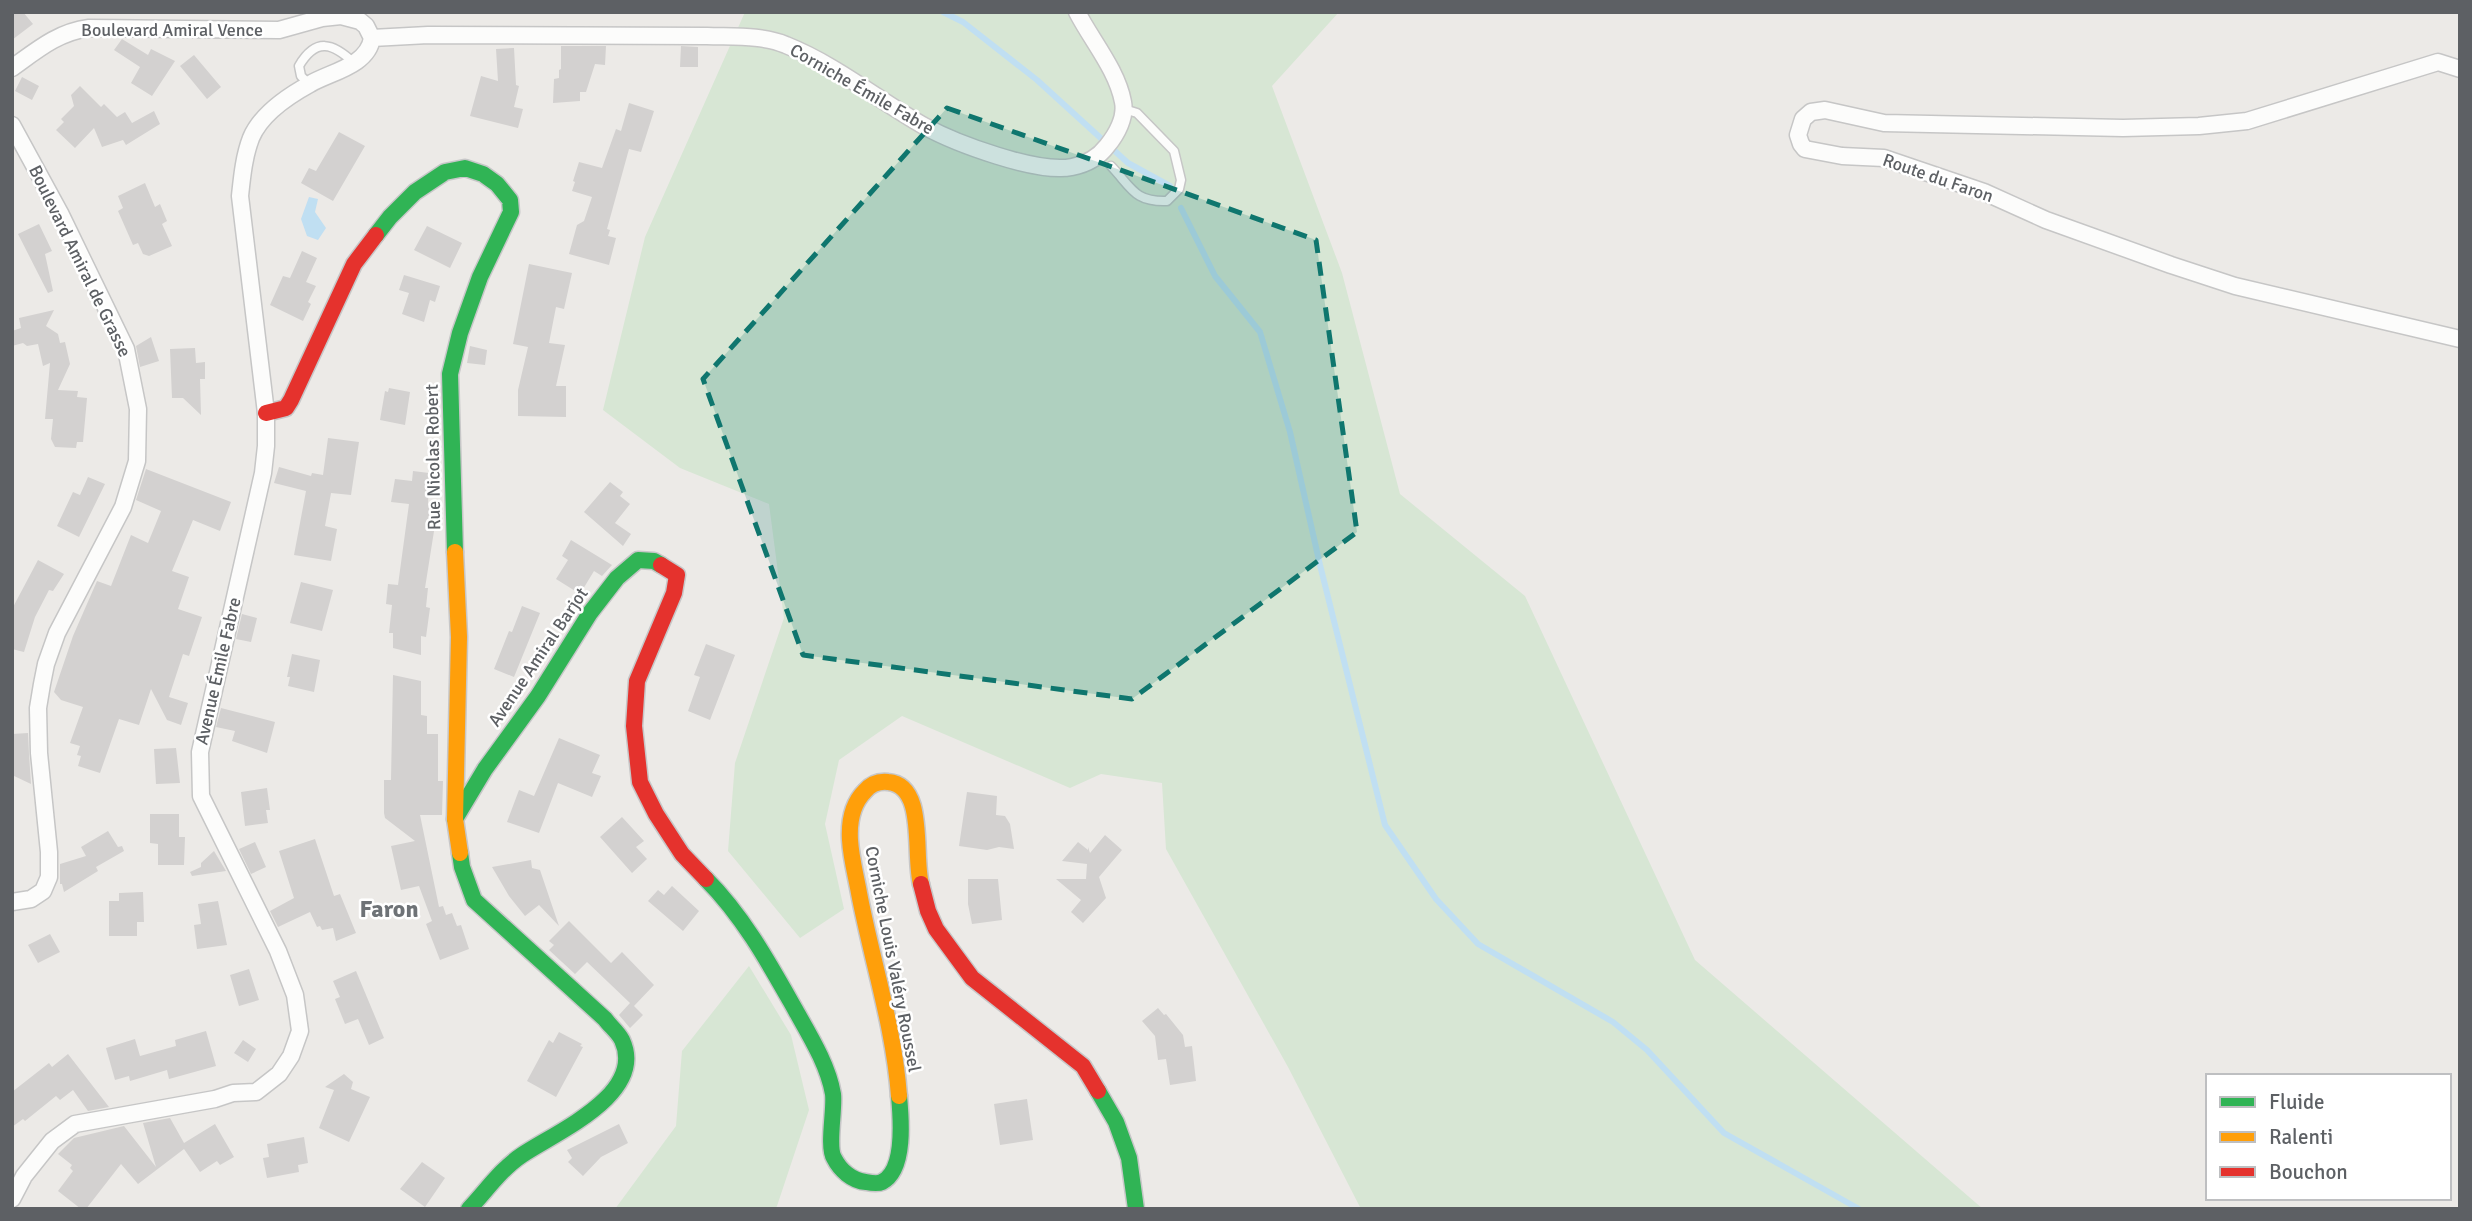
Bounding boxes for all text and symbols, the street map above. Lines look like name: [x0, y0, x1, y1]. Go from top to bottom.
street label: Boulevard Amiral Vence: [81, 19, 263, 41]
street label: Corniche Émile Fabre: [786, 39, 938, 139]
street label: Route du Faron: [1880, 149, 1996, 207]
street label: Boulevard Amiral de Grasse: [24, 161, 136, 361]
street label: Rue Nicolas Robert: [421, 384, 445, 530]
street label: Avenue Amiral Barjot: [483, 583, 593, 731]
street label: Avenue Émile Fabre: [190, 595, 246, 747]
street label: Corniche Louis Valéry Roussel: [860, 844, 926, 1074]
district label: Faron: [359, 894, 419, 924]
legend: [2206, 1074, 2451, 1200]
text: Fluide: [2269, 1089, 2325, 1115]
text: Ralenti: [2269, 1124, 2333, 1150]
text: Bouchon: [2269, 1159, 2348, 1185]

